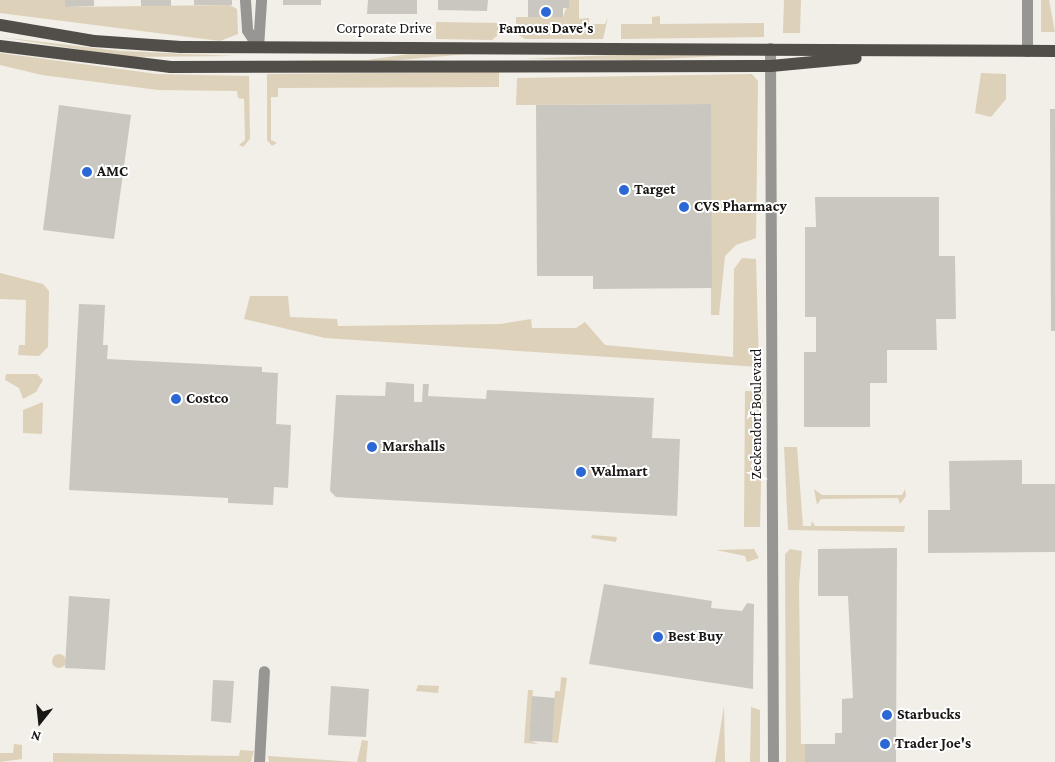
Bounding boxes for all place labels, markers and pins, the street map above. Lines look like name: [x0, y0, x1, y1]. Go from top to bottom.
marker: Famous Dave's: [540, 6, 552, 18]
place label: Famous Dave's: [499, 20, 593, 38]
place label: AMC: [97, 163, 128, 181]
marker: AMC: [81, 166, 93, 178]
place label: Target: [634, 181, 675, 199]
marker: Target: [618, 184, 630, 196]
place label: CVS Pharmacy: [694, 198, 787, 216]
marker: CVS Pharmacy: [678, 201, 690, 213]
place label: Costco: [186, 390, 229, 408]
marker: Costco: [170, 393, 182, 405]
place label: Marshalls: [382, 438, 445, 456]
marker: Marshalls: [366, 441, 378, 453]
place label: Walmart: [591, 463, 648, 481]
marker: Walmart: [575, 466, 587, 478]
place label: Best Buy: [668, 628, 723, 646]
marker: Best Buy: [652, 631, 664, 643]
place label: Starbucks: [897, 706, 961, 724]
marker: Starbucks: [881, 709, 893, 721]
place label: Trader Joe's: [895, 735, 971, 753]
marker: Trader Joe's: [879, 738, 891, 750]

